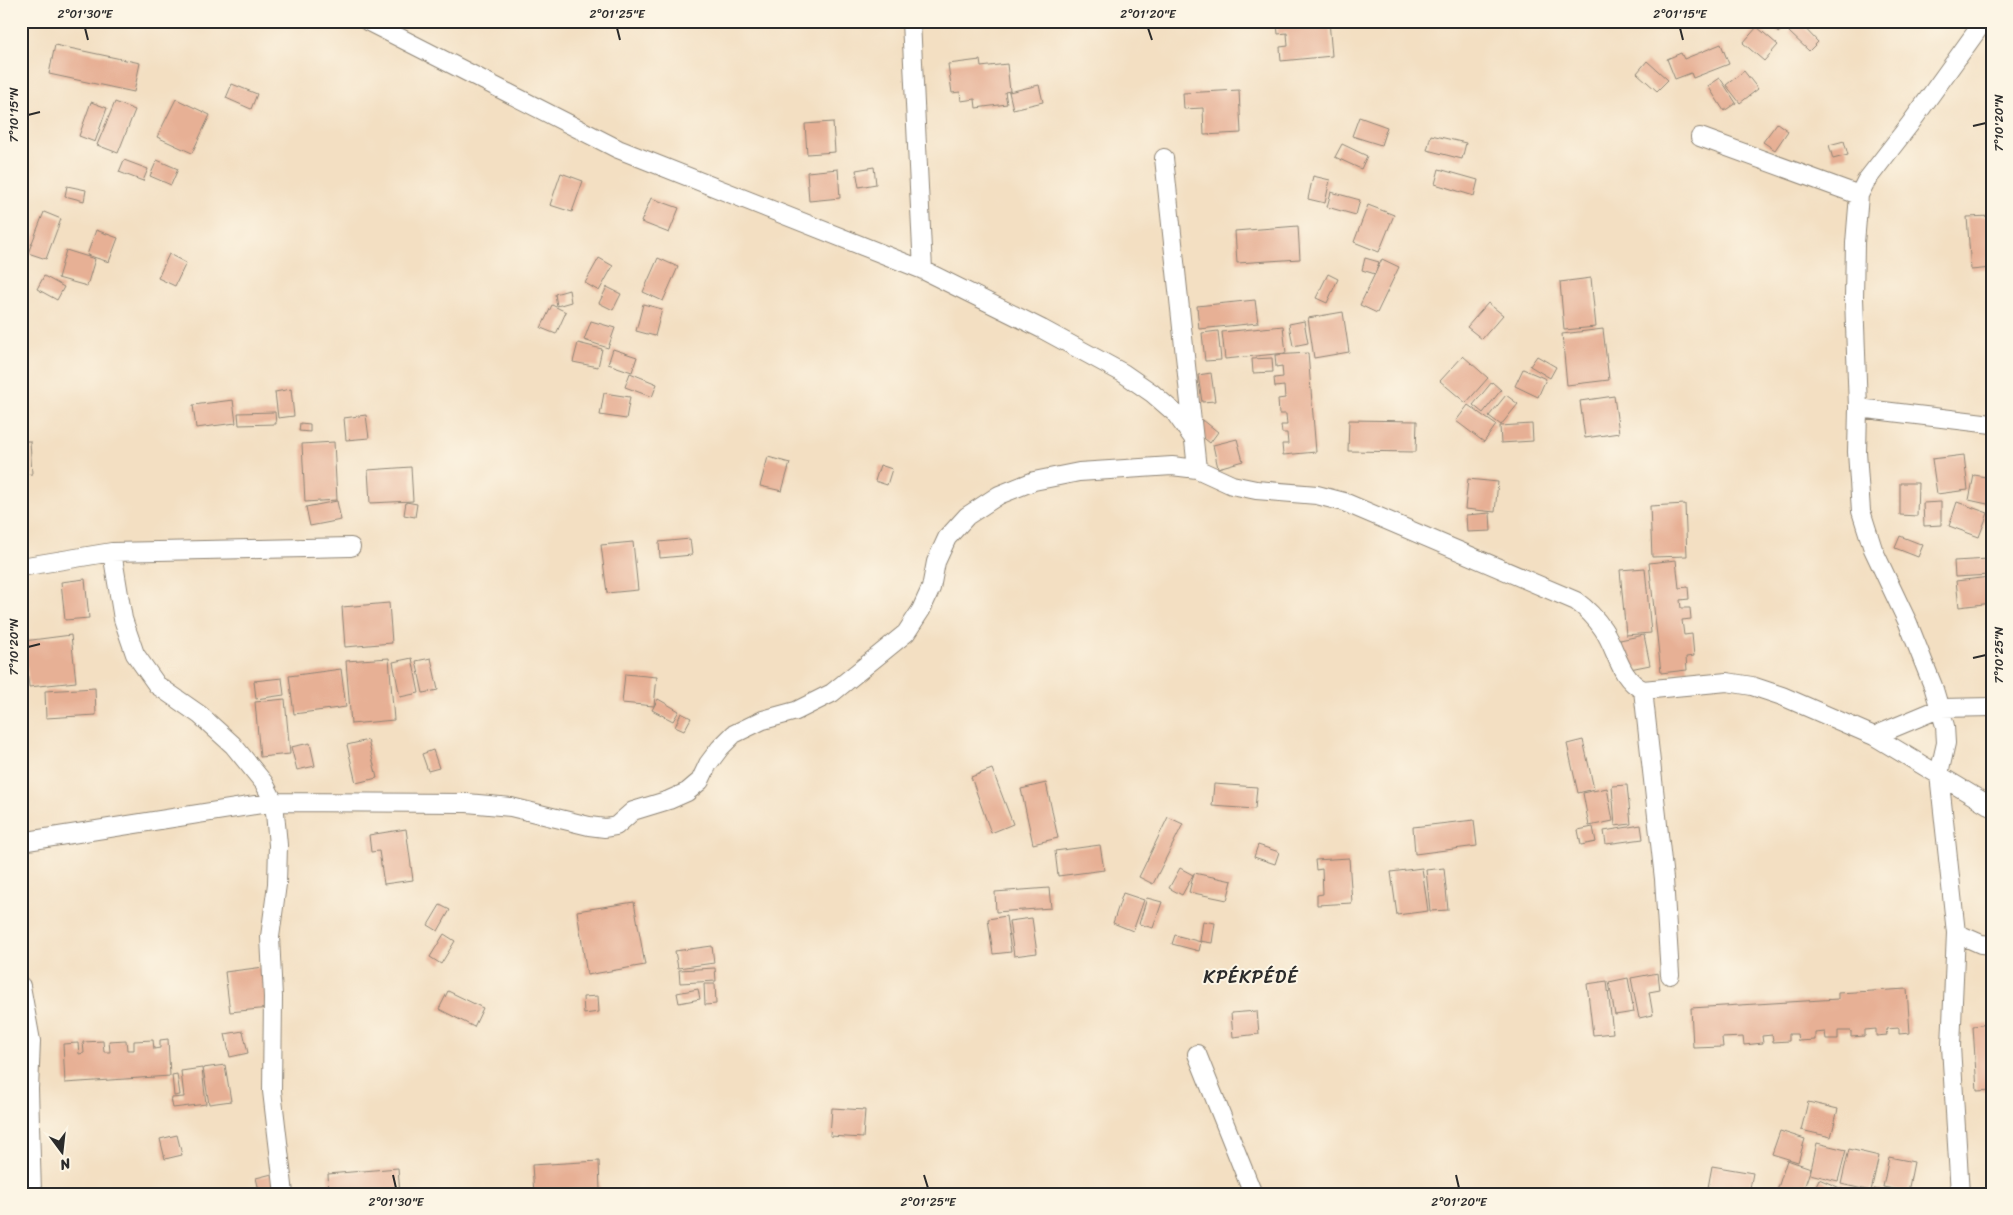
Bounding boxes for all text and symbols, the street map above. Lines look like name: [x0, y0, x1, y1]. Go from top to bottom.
text: 2°01'30"E: [57, 3, 114, 25]
text: 2°01'25"E: [589, 3, 646, 25]
text: 2°01'20"E: [1120, 3, 1177, 25]
text: 2°01'15"E: [1653, 3, 1708, 25]
text: 7°10'15"N: [3, 87, 25, 142]
text: 7°10'20"N: [1988, 94, 2010, 152]
text: 7°10'20"N: [3, 618, 25, 676]
text: 7°10'25"N: [1988, 626, 2010, 683]
district label: KPÉKPÉDÉ: [1203, 960, 1299, 993]
north arrow: [38, 1128, 88, 1178]
text: N: [57, 1150, 74, 1177]
text: 2°01'30"E: [368, 1191, 425, 1213]
text: 2°01'25"E: [900, 1191, 957, 1213]
text: 2°01'20"E: [1431, 1191, 1488, 1213]

